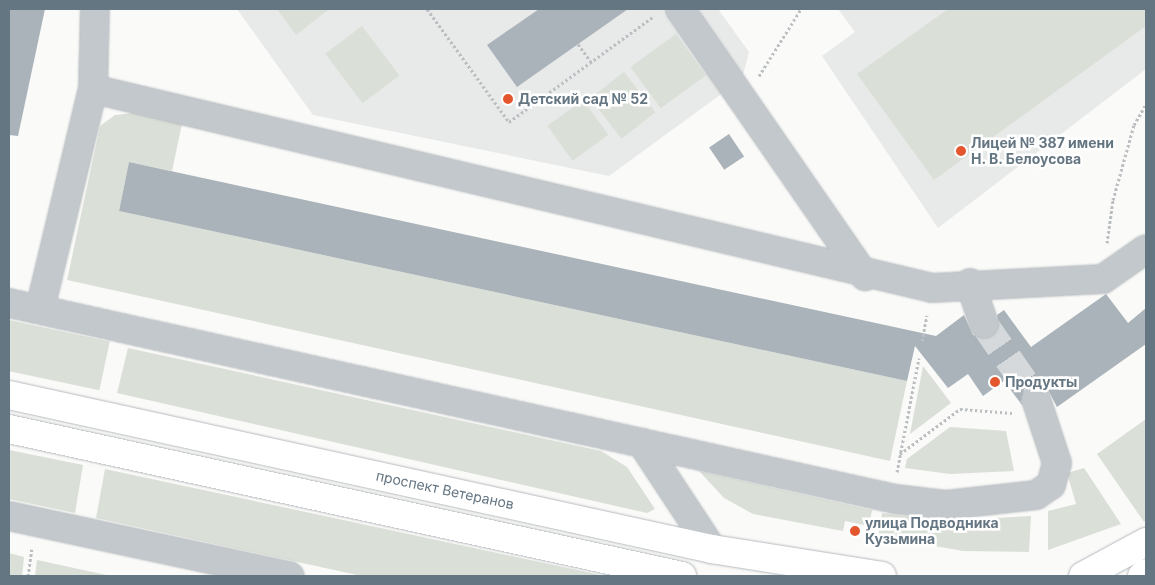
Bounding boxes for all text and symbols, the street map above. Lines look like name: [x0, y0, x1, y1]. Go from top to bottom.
place label: Детский сад № 52: [518, 91, 648, 107]
marker: Детский сад № 52: [502, 93, 514, 105]
place label: Лицей № 387 имени Н. В. Белоусова: [971, 135, 1114, 168]
marker: Лицей № 387 имени Н. В. Белоусова: [955, 145, 967, 157]
place label: Продукты: [1005, 374, 1077, 390]
marker: Продукты: [989, 376, 1001, 388]
street label: проспект Ветеранов: [375, 467, 515, 513]
place label: улица Подводника Кузьмина: [865, 515, 999, 548]
marker: улица Подводника Кузьмина: [849, 525, 861, 537]

